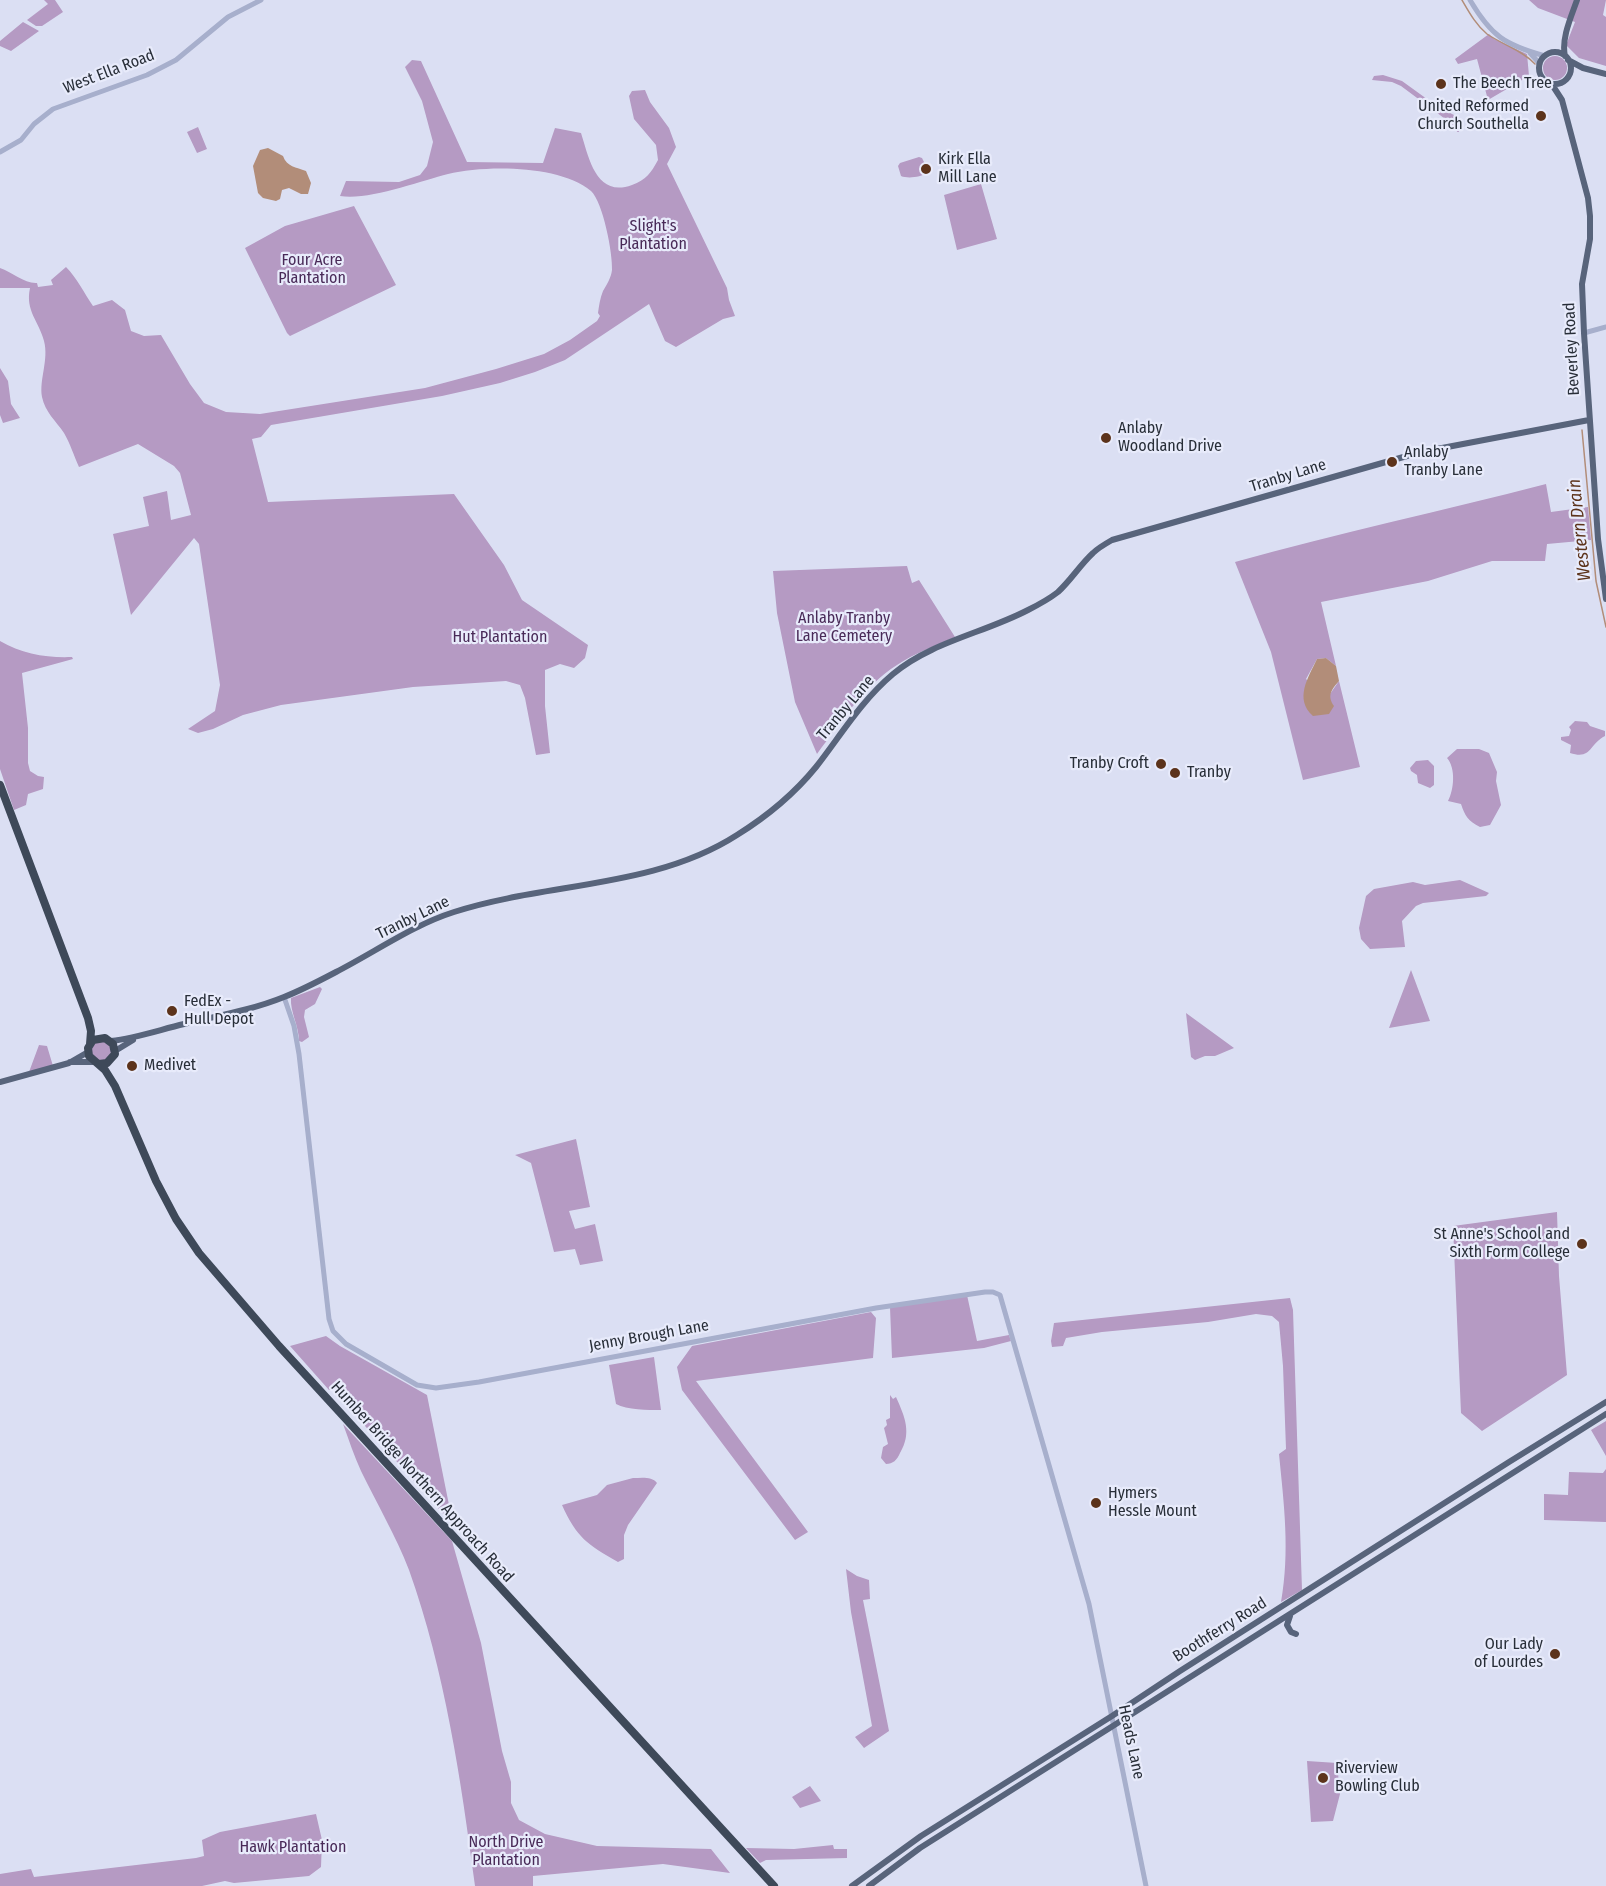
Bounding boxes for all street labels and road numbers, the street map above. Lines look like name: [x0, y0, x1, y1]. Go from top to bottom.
street label: West Ella Road: [61, 46, 157, 98]
street label: Beverley Road: [1560, 302, 1584, 396]
street label: Tranby Lane: [1248, 455, 1328, 497]
street label: Tranby Lane: [813, 672, 879, 744]
street label: Tranby Lane: [373, 892, 453, 944]
street label: Jenny Brough Lane: [588, 1316, 710, 1356]
street label: Humber Bridge Northern Approach Road: [327, 1377, 517, 1587]
street label: Boothferry Road: [1169, 1593, 1271, 1667]
street label: Heads Lane: [1114, 1703, 1148, 1781]

